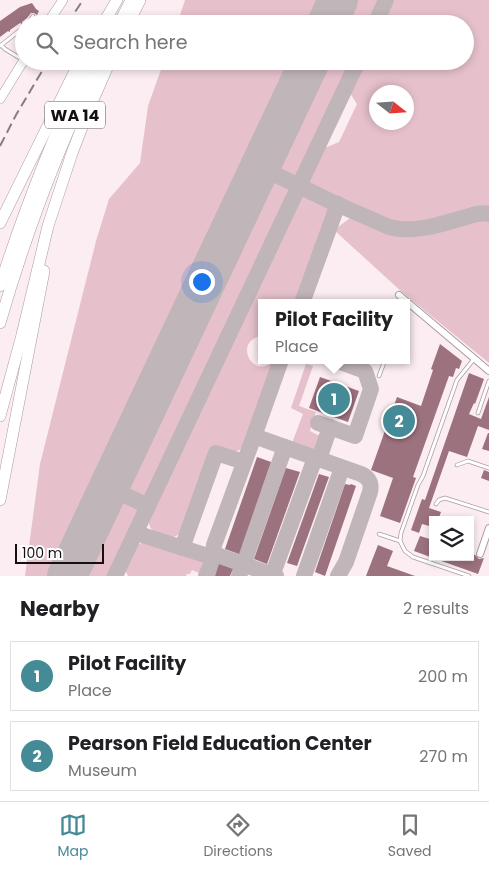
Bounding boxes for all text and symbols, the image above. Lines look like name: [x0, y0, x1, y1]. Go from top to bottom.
search box: [15, 15, 474, 70]
icon: search: [33, 29, 61, 57]
text: Search here: [73, 29, 187, 56]
north arrow: [369, 85, 414, 130]
road number: WA 14: [45, 102, 105, 128]
your location: [189, 269, 215, 295]
popup: [258, 299, 410, 364]
text: Pilot Facility: [275, 306, 393, 333]
text: Place: [275, 335, 319, 358]
pin: 1: [318, 380, 350, 418]
pin: 2: [383, 402, 415, 440]
map controls: [429, 516, 474, 561]
button: layers: [429, 516, 474, 561]
scale bar: [15, 541, 104, 564]
text: 100 m: [22, 543, 62, 563]
text: Nearby: [20, 594, 100, 623]
text: 2 results: [403, 597, 469, 620]
text: Pilot Facility: [68, 650, 186, 677]
text: 1: [34, 665, 40, 688]
text: 200 m: [418, 665, 468, 688]
text: Place: [68, 679, 112, 702]
text: Pearson Field Education Center: [68, 730, 372, 757]
text: 2: [32, 745, 42, 768]
text: 270 m: [419, 745, 468, 768]
text: Museum: [68, 759, 137, 782]
tab: Map: [57, 811, 88, 862]
tab: Directions: [203, 811, 273, 862]
tab: Saved: [388, 811, 432, 862]

